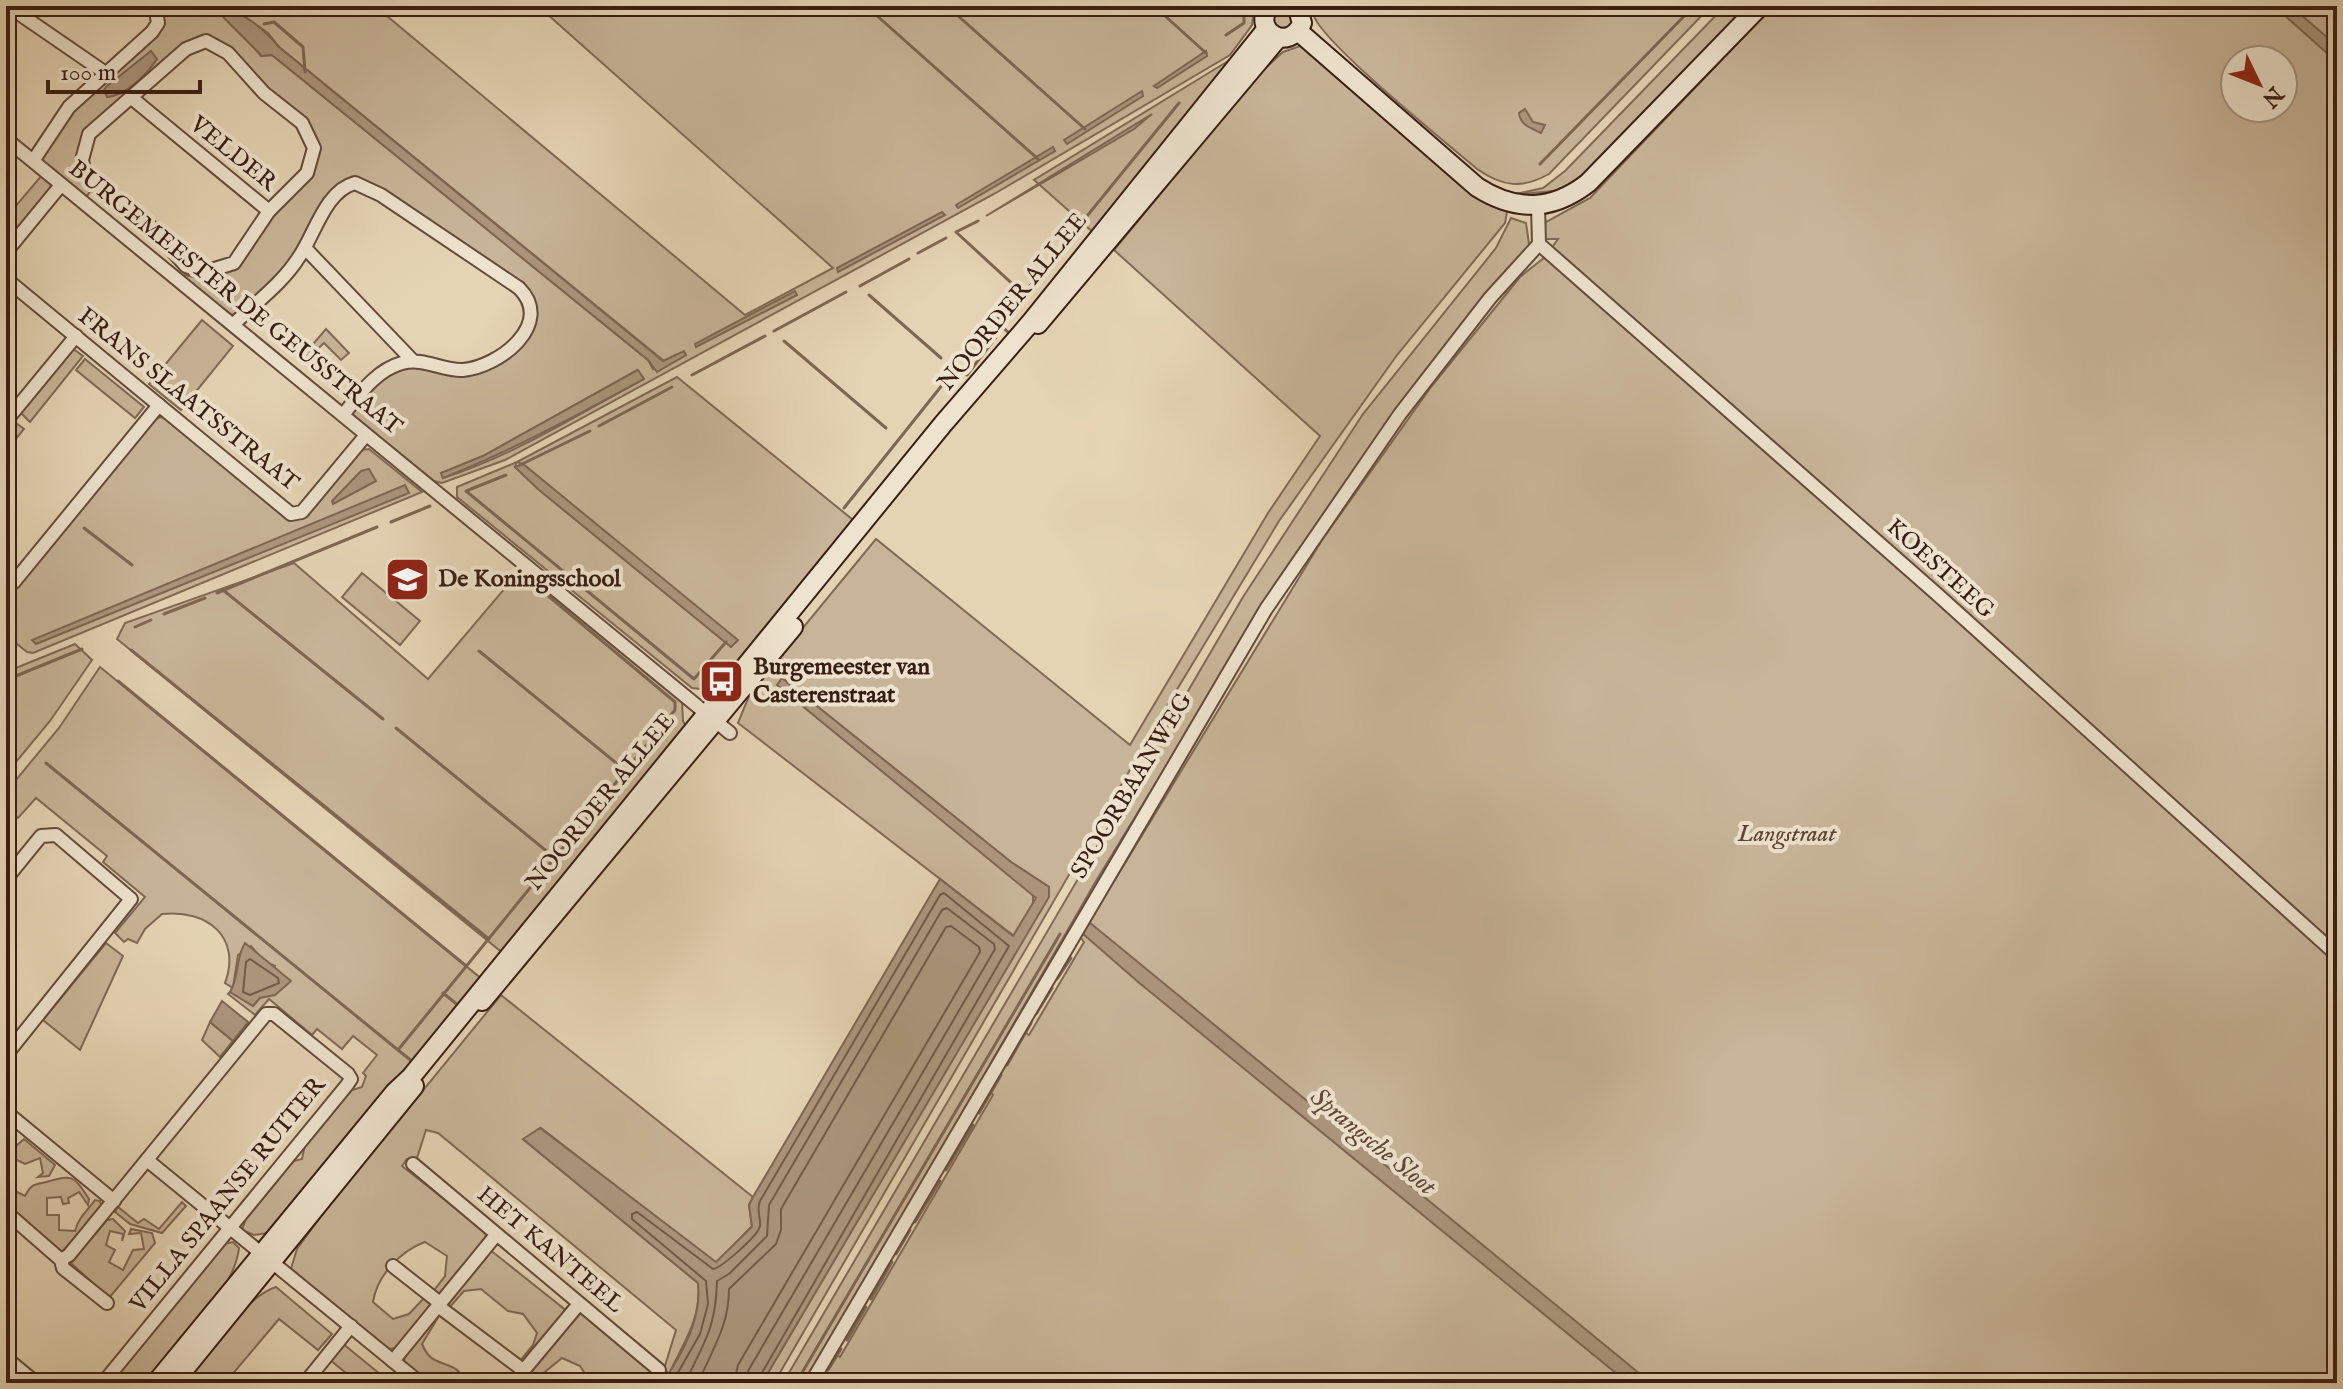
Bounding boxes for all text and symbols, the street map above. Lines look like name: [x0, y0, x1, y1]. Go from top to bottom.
scale bar: [48, 44, 200, 94]
north arrow: [2219, 44, 2299, 124]
text: 100 m: [60, 58, 116, 89]
text: N: [2255, 79, 2290, 113]
street label: VELDER: [182, 109, 283, 199]
street label: BURGEMEESTER DE GEUSSTRAAT: [62, 154, 409, 443]
street label: NOORDER ALLEE: [932, 206, 1094, 398]
street label: FRANS SLAATSSTRAAT: [71, 301, 305, 499]
street label: KOESTEEG: [1879, 512, 2001, 626]
school or university icon: De Koningsschool: [383, 555, 431, 603]
place label: De Koningsschool: [438, 564, 621, 595]
place label: Burgemeester van Casterenstraat: [753, 652, 930, 711]
bus stop icon: Burgemeester van Casterenstraat: [698, 657, 746, 705]
street label: SPOORBAANWEG: [1064, 687, 1200, 885]
street label: NOORDER ALLEE: [520, 706, 682, 898]
park label: Langstraat: [1737, 819, 1837, 850]
street label: VILLA SPAANSE RUITER: [123, 1070, 333, 1320]
water label: Sprangsche Sloot: [1302, 1081, 1444, 1205]
street label: HET KANTEEL: [470, 1180, 630, 1321]

